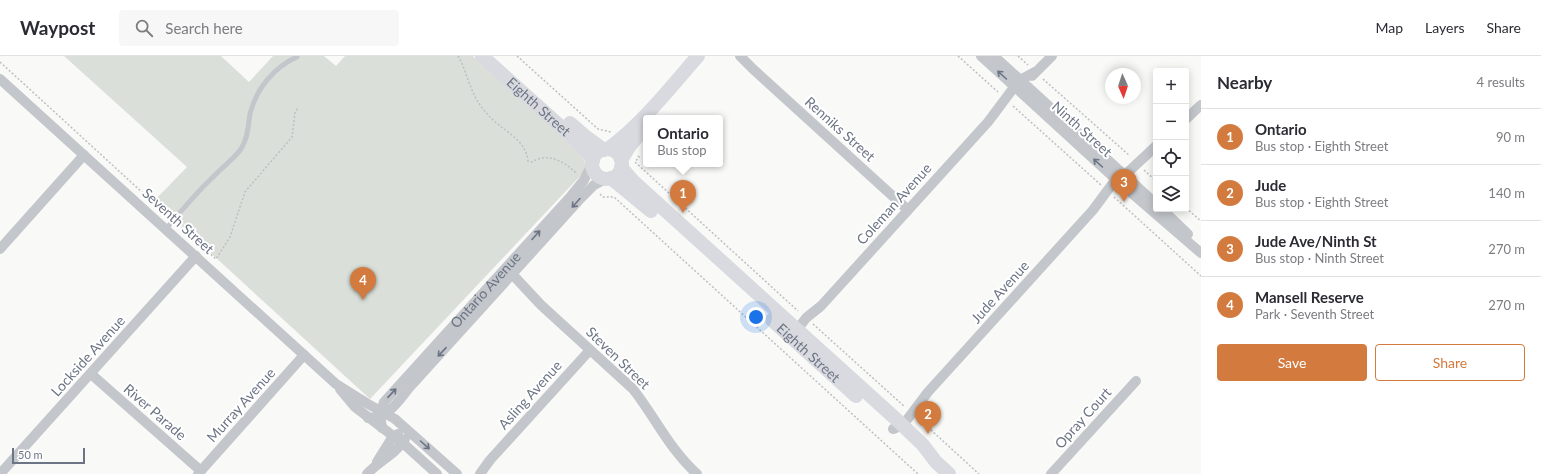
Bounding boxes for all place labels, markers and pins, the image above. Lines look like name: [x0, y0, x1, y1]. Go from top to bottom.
pin: 3: [1111, 169, 1137, 202]
pin: 1: [670, 180, 696, 213]
pin: 4: [350, 267, 376, 300]
pin: 2: [915, 401, 941, 434]

